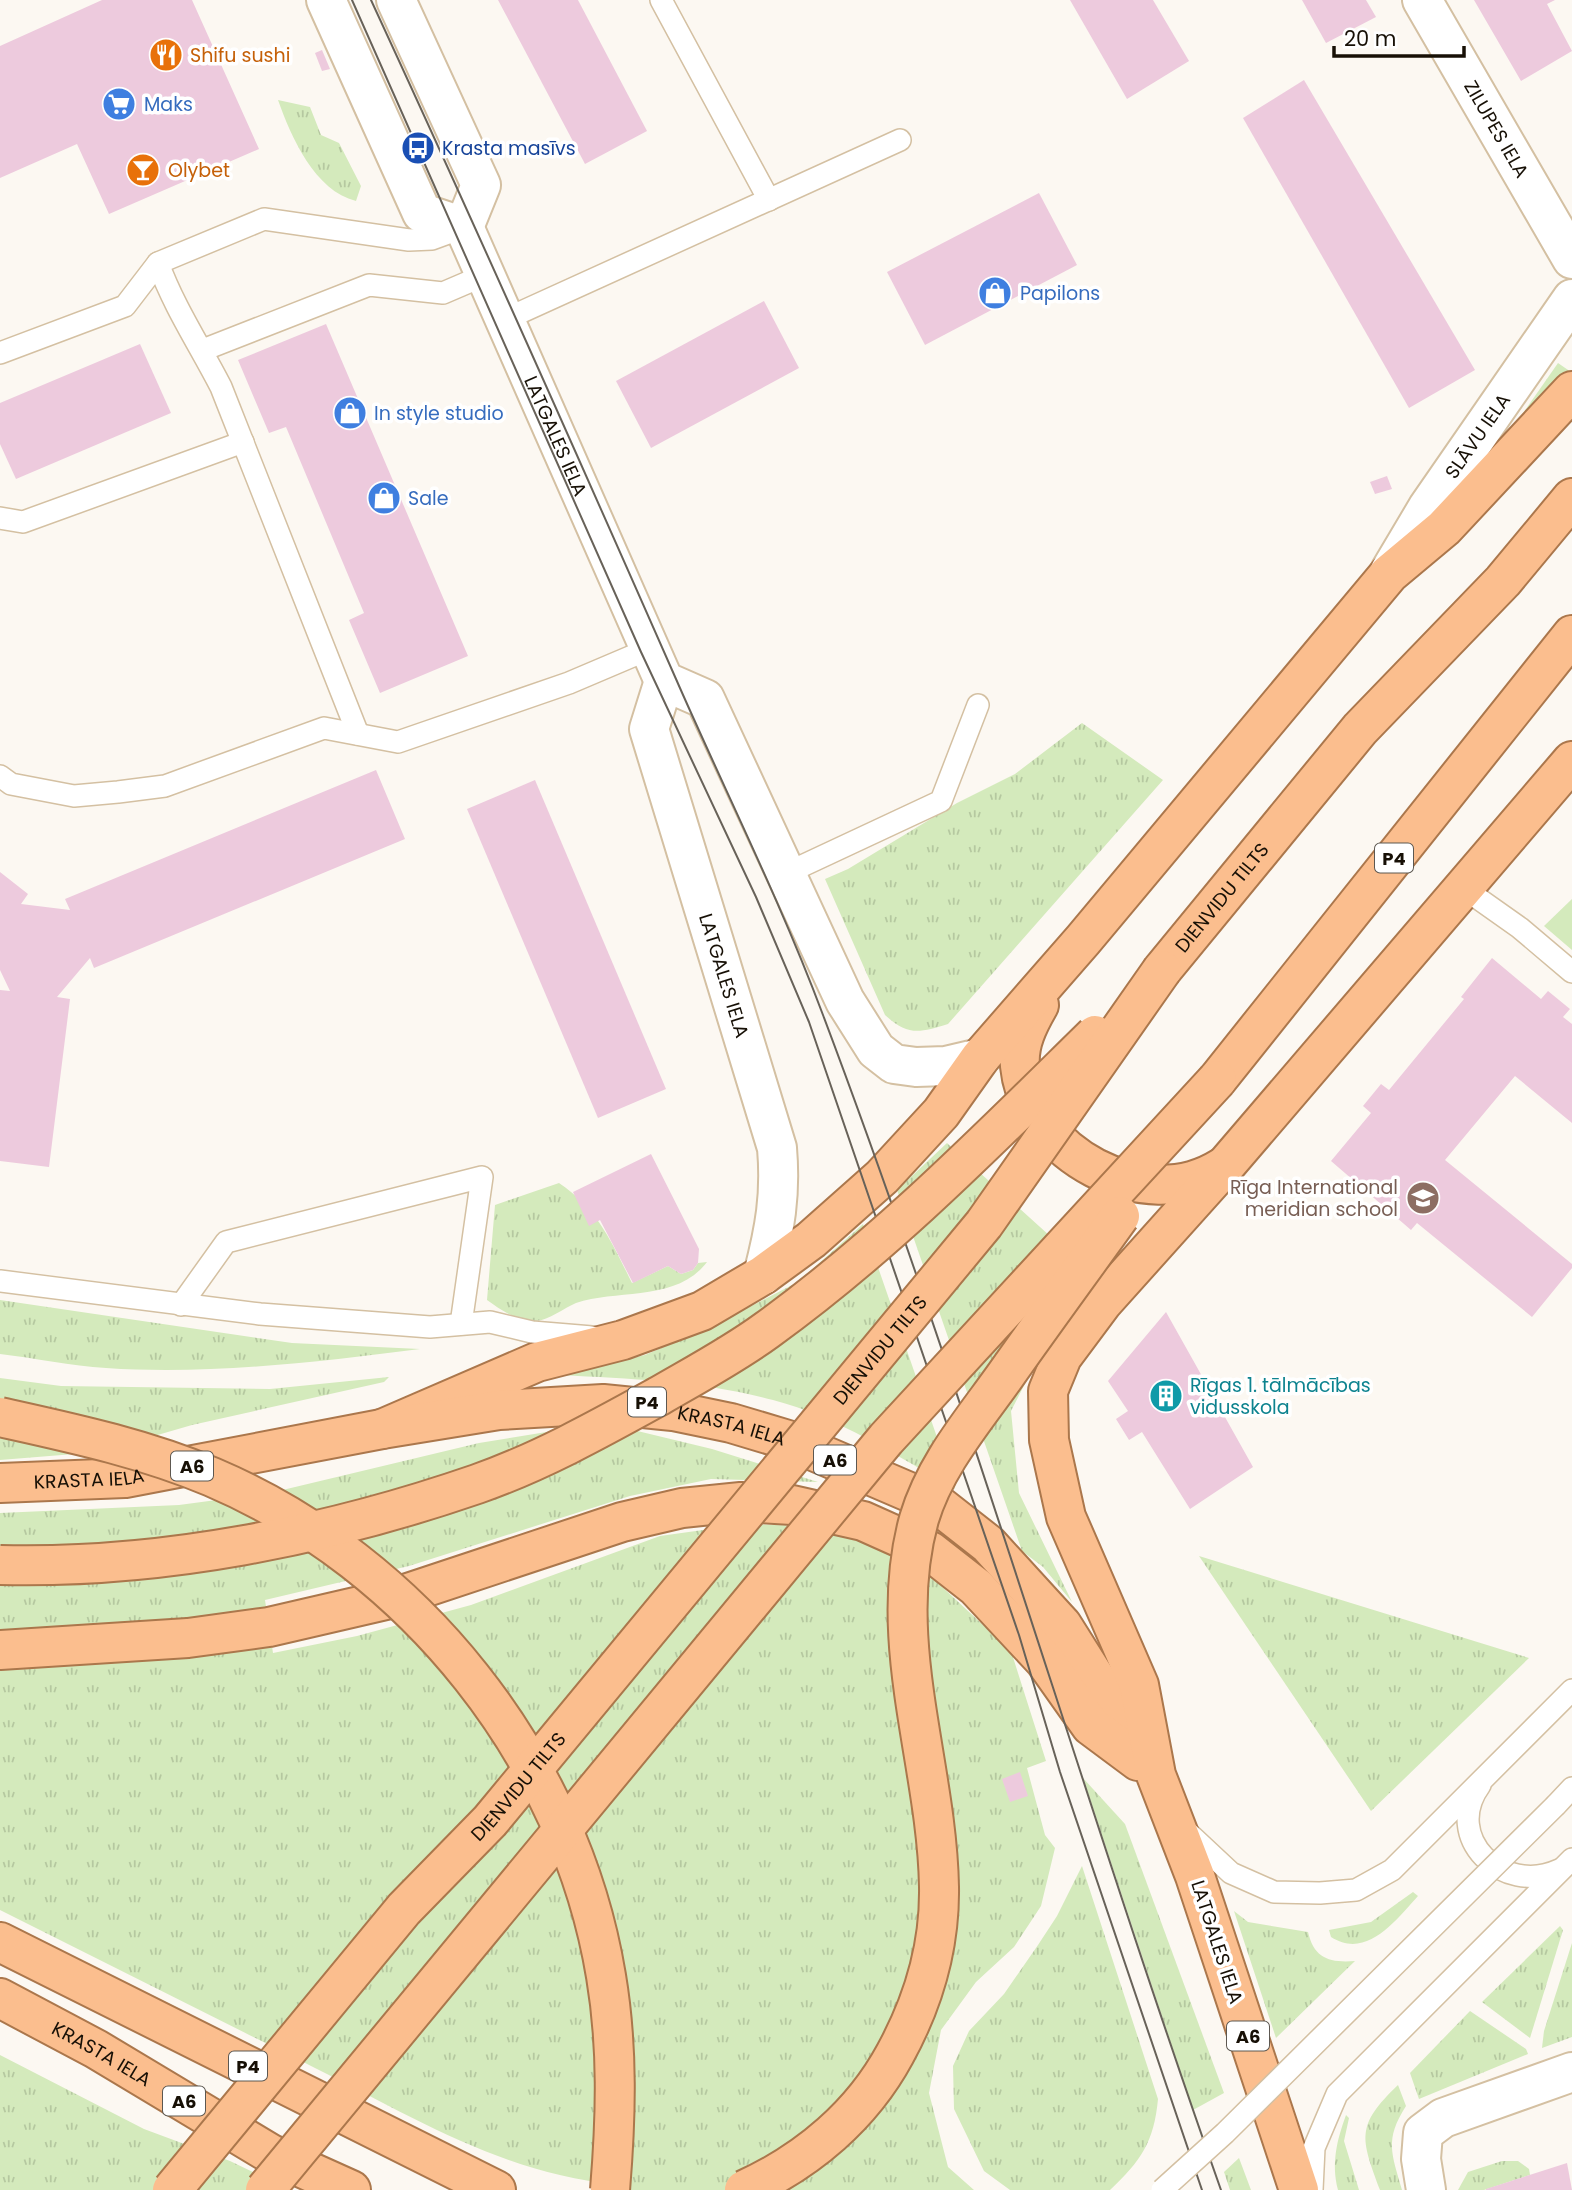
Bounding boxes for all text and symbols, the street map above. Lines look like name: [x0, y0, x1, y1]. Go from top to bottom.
scale bar: [1334, 14, 1464, 58]
text: 20 m: [1344, 24, 1397, 53]
restaurant icon: Shifu sushi: [147, 36, 185, 74]
place label: Shifu sushi: [190, 42, 290, 69]
street label: ZILUPES IELA: [1458, 75, 1536, 183]
supermarket icon: Maks: [100, 85, 138, 123]
place label: Maks: [144, 91, 193, 118]
bus stop icon: Krasta masīvs: [399, 129, 437, 167]
place label: Krasta masīvs: [442, 135, 576, 162]
bar icon: Olybet: [124, 151, 162, 189]
place label: Olybet: [168, 157, 230, 184]
shop icon: Papilons: [976, 274, 1014, 312]
place label: Papilons: [1020, 280, 1100, 307]
street label: LATGALES IELA: [518, 371, 594, 500]
street label: SLĀVU IELA: [1438, 388, 1516, 484]
shop icon: In style studio: [331, 394, 369, 432]
place label: In style studio: [374, 400, 504, 427]
shop icon: Sale: [365, 479, 403, 517]
place label: Sale: [408, 485, 448, 512]
street label: DIENVIDU TILTS: [1168, 837, 1275, 958]
road number: P4: [1375, 844, 1413, 872]
street label: LATGALES IELA: [693, 910, 756, 1041]
place label: Rīga International meridian school: [1230, 1174, 1398, 1223]
school or university icon: Rīga International meridian school: [1404, 1179, 1442, 1217]
street label: DIENVIDU TILTS: [827, 1289, 933, 1410]
place label: Rīgas 1. tālmācības vidusskola: [1190, 1372, 1371, 1421]
building icon: Rīgas 1. tālmācības vidusskola: [1147, 1377, 1185, 1415]
road number: P4: [628, 1387, 666, 1416]
street label: KRASTA IELA: [675, 1399, 789, 1452]
road number: A6: [814, 1446, 856, 1475]
road number: A6: [171, 1451, 213, 1480]
street label: KRASTA IELA: [33, 1461, 147, 1495]
street label: DIENVIDU TILTS: [464, 1726, 572, 1847]
street label: LATGALES IELA: [1184, 1877, 1250, 2007]
street label: KRASTA IELA: [47, 2015, 157, 2093]
road number: A6: [1227, 2022, 1269, 2050]
road number: P4: [229, 2052, 267, 2080]
road number: A6: [163, 2087, 205, 2116]

